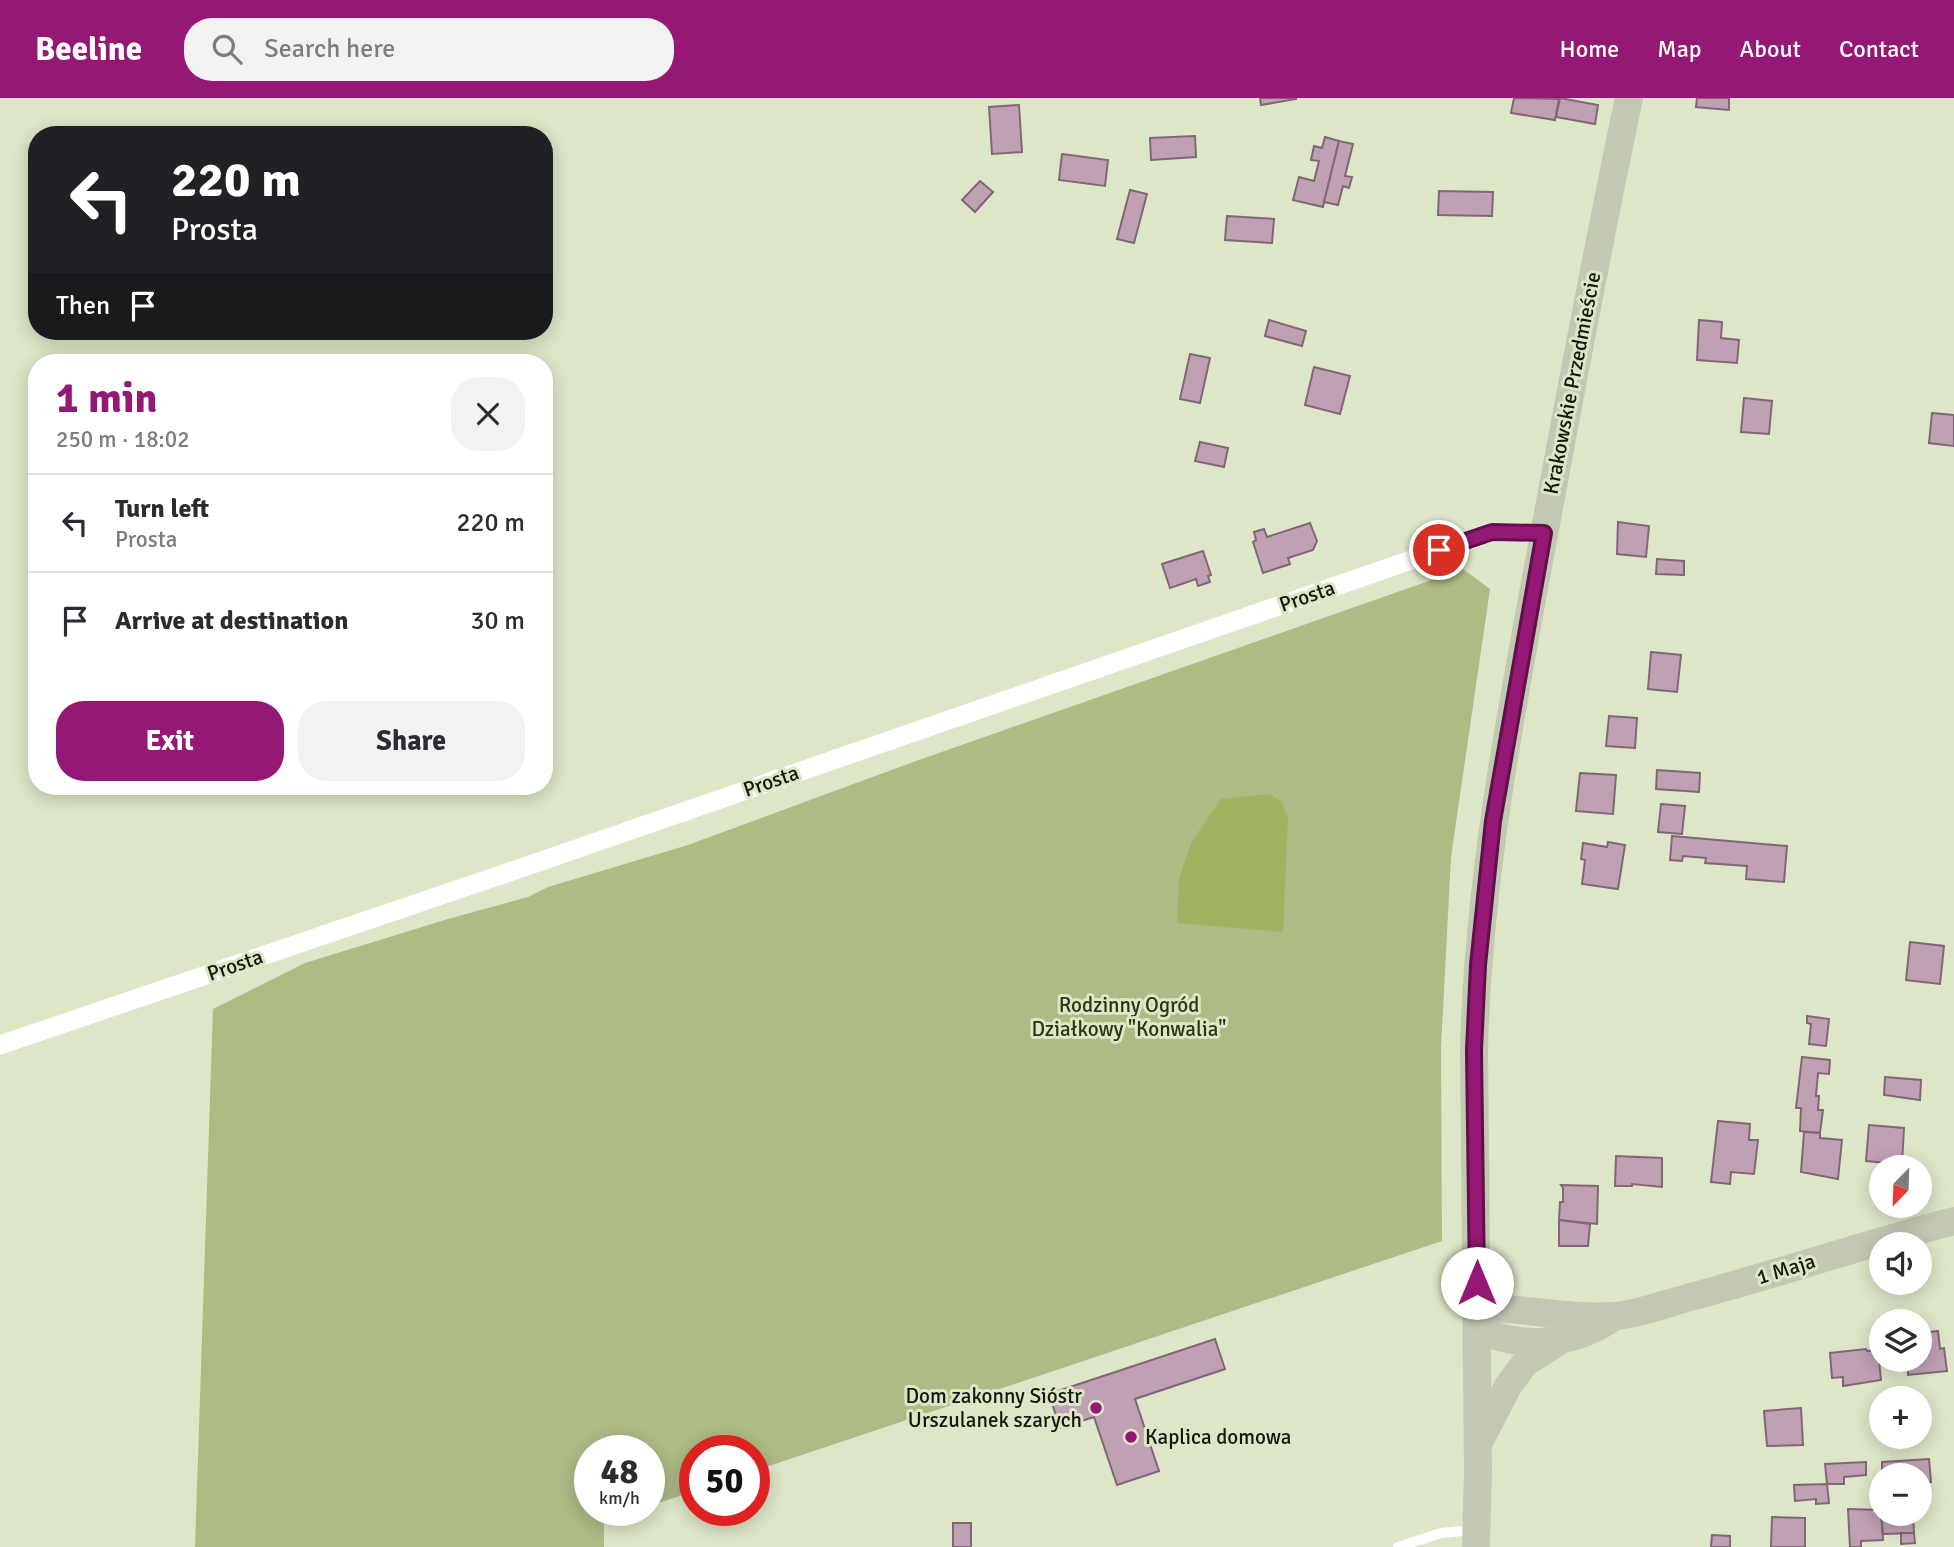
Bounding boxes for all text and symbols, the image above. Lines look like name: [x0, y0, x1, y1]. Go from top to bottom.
search box: [184, 18, 674, 81]
text: Beeline: [35, 29, 142, 70]
icon: search: [208, 30, 246, 68]
text: Search here: [264, 33, 395, 65]
text: Home: [1559, 34, 1619, 64]
text: Map: [1657, 34, 1702, 64]
text: About: [1740, 34, 1801, 64]
text: Contact: [1839, 34, 1919, 64]
text: 220 m: [171, 150, 301, 210]
icon: left: [56, 154, 147, 245]
text: Prosta: [171, 210, 258, 249]
street label: Krakowskie Przedmieście: [1538, 270, 1606, 496]
icon: arrive: [124, 287, 162, 325]
text: Then: [56, 290, 110, 322]
text: 1 min: [56, 373, 157, 424]
button: close: [451, 377, 525, 451]
text: 250 m · 18:02: [56, 425, 190, 454]
text: Turn left: [115, 493, 209, 525]
icon: left: [56, 504, 94, 542]
text: 220 m: [456, 507, 525, 539]
pin: [1409, 520, 1469, 580]
text: Prosta: [115, 525, 177, 554]
icon: arrive: [1420, 531, 1458, 569]
street label: Prosta: [1276, 574, 1338, 618]
icon: arrive: [56, 602, 94, 640]
text: Arrive at destination: [115, 605, 348, 637]
text: 30 m: [470, 605, 525, 637]
button: Exit: [56, 701, 284, 781]
button: Share: [298, 701, 525, 781]
street label: Prosta: [740, 759, 802, 803]
street label: Prosta: [204, 943, 266, 987]
park label: Rodzinny Ogród Działkowy "Konwalia": [1032, 992, 1226, 1042]
north arrow: [1869, 1155, 1932, 1218]
map controls: [1869, 1155, 1932, 1526]
button: sound: [1869, 1232, 1932, 1295]
position arrow: [1440, 1246, 1514, 1320]
street label: 1 Maja: [1753, 1248, 1819, 1290]
button: layers: [1869, 1309, 1932, 1372]
place label: Dom zakonny Sióstr Urszulanek szarych: [906, 1383, 1082, 1433]
button: +: [1869, 1386, 1932, 1449]
marker: Dom zakonny Sióstr Urszulanek szarych: [1088, 1400, 1104, 1416]
place label: Kaplica domowa: [1145, 1424, 1291, 1450]
marker: Kaplica domowa: [1123, 1429, 1139, 1445]
speed limit sign: 50: [679, 1435, 770, 1526]
text: 48: [601, 1450, 638, 1493]
button: −: [1869, 1463, 1932, 1526]
text: km/h: [599, 1487, 640, 1509]

